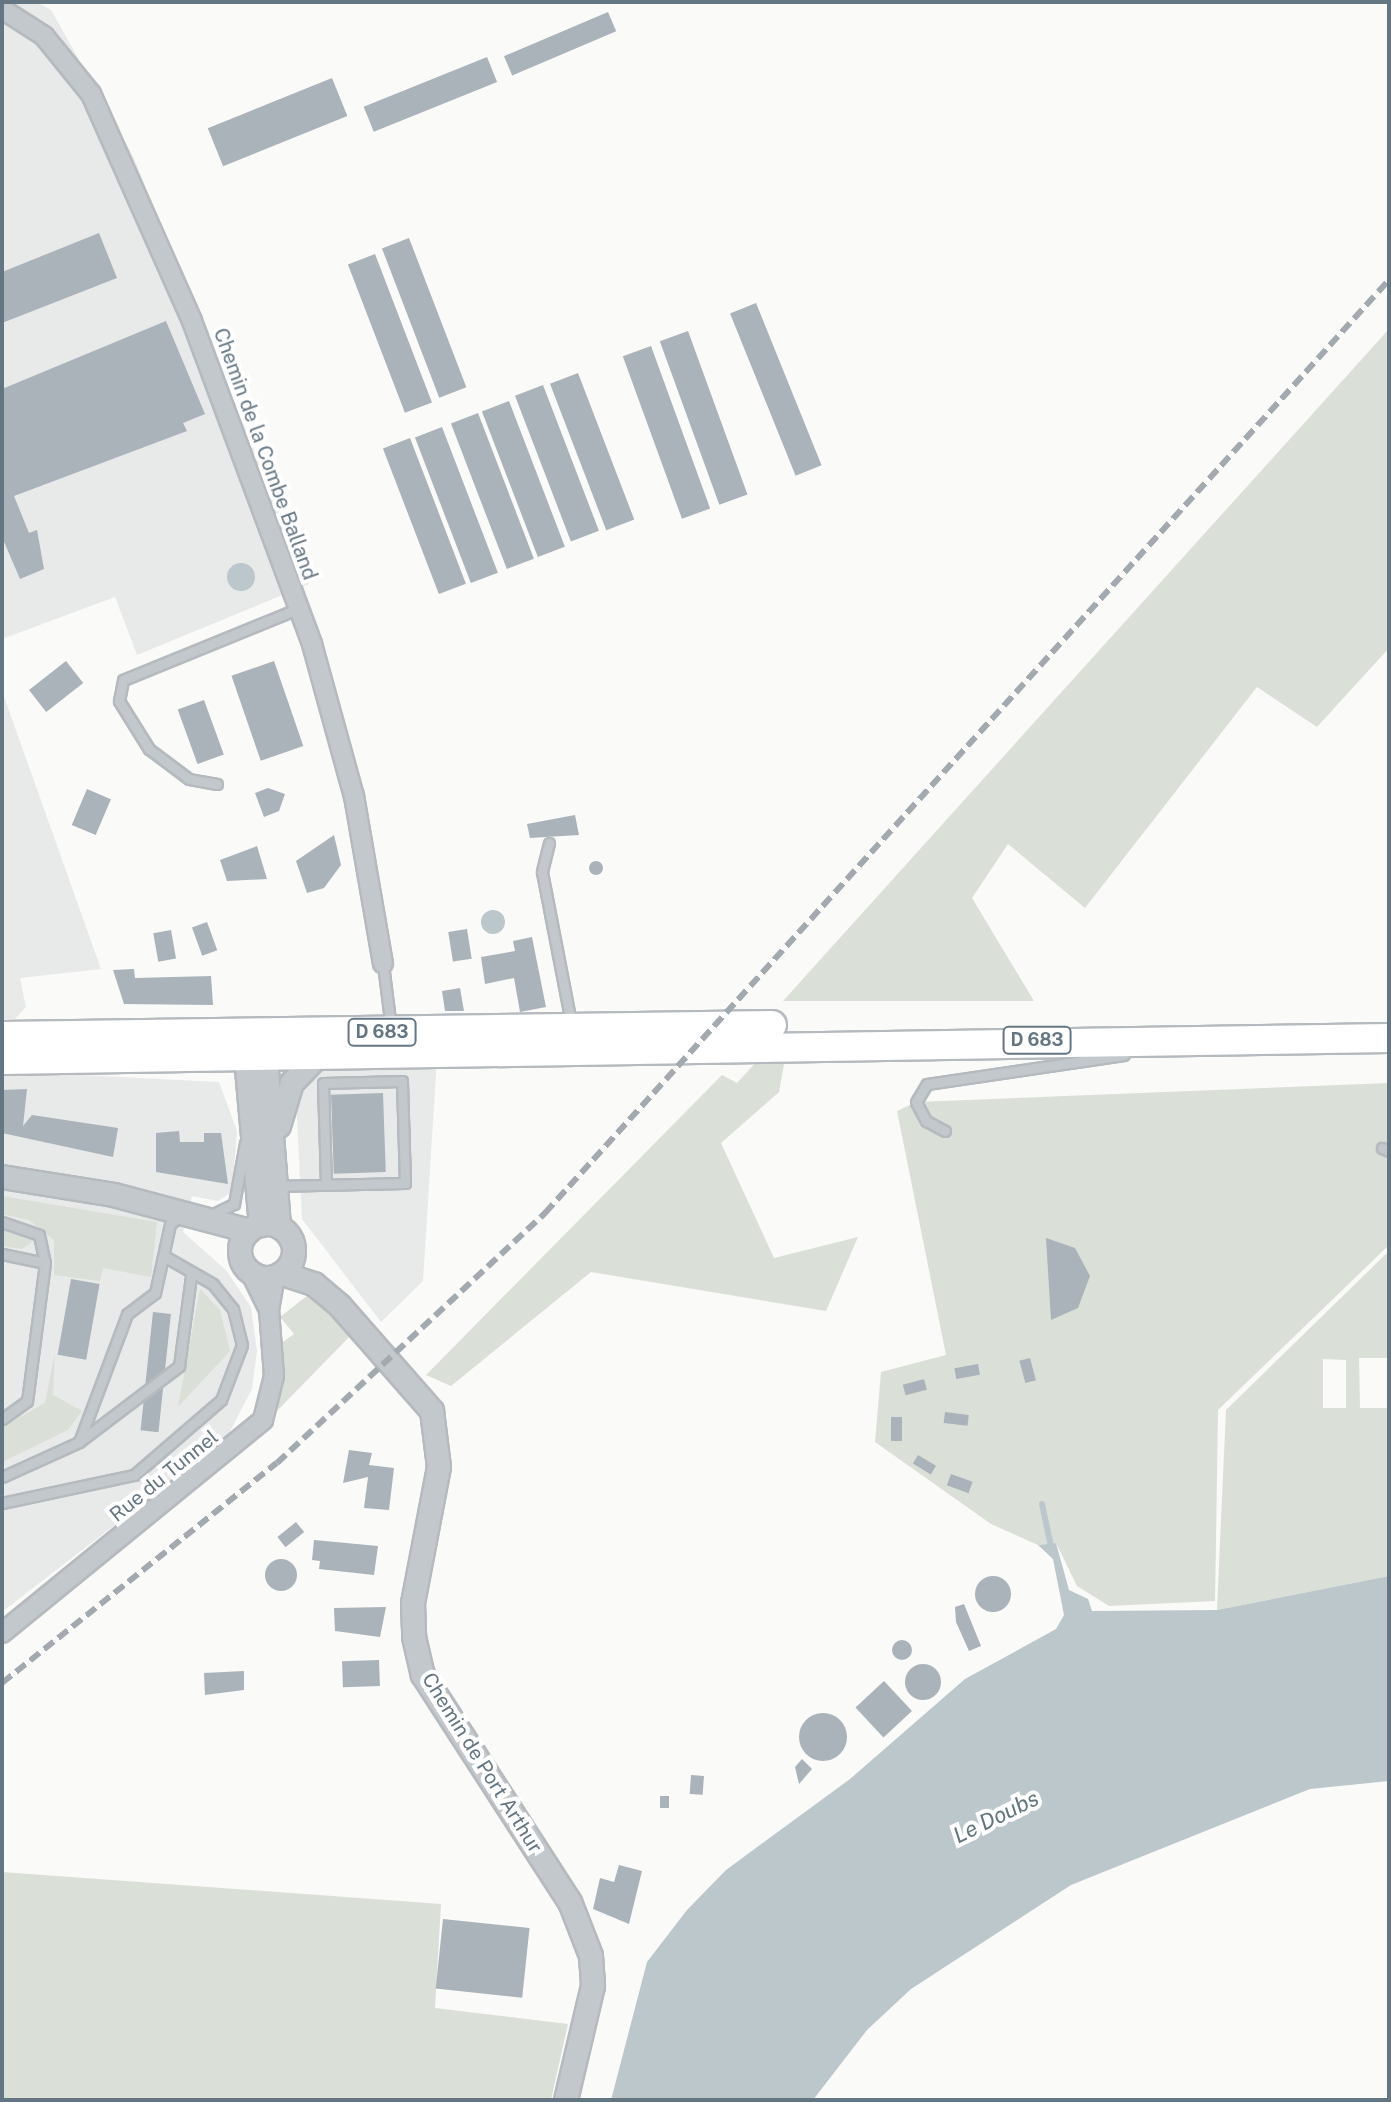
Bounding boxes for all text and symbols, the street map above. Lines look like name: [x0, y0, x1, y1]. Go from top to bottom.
street label: Chemin de la Combe Balland: [208, 325, 322, 583]
road number: D 683: [346, 1018, 418, 1046]
road number: D 683: [1001, 1026, 1073, 1054]
street label: Rue du Tunnel: [105, 1425, 223, 1527]
street label: Chemin de Port Arthur: [417, 1668, 547, 1858]
water label: Le Doubs: [949, 1785, 1043, 1849]

